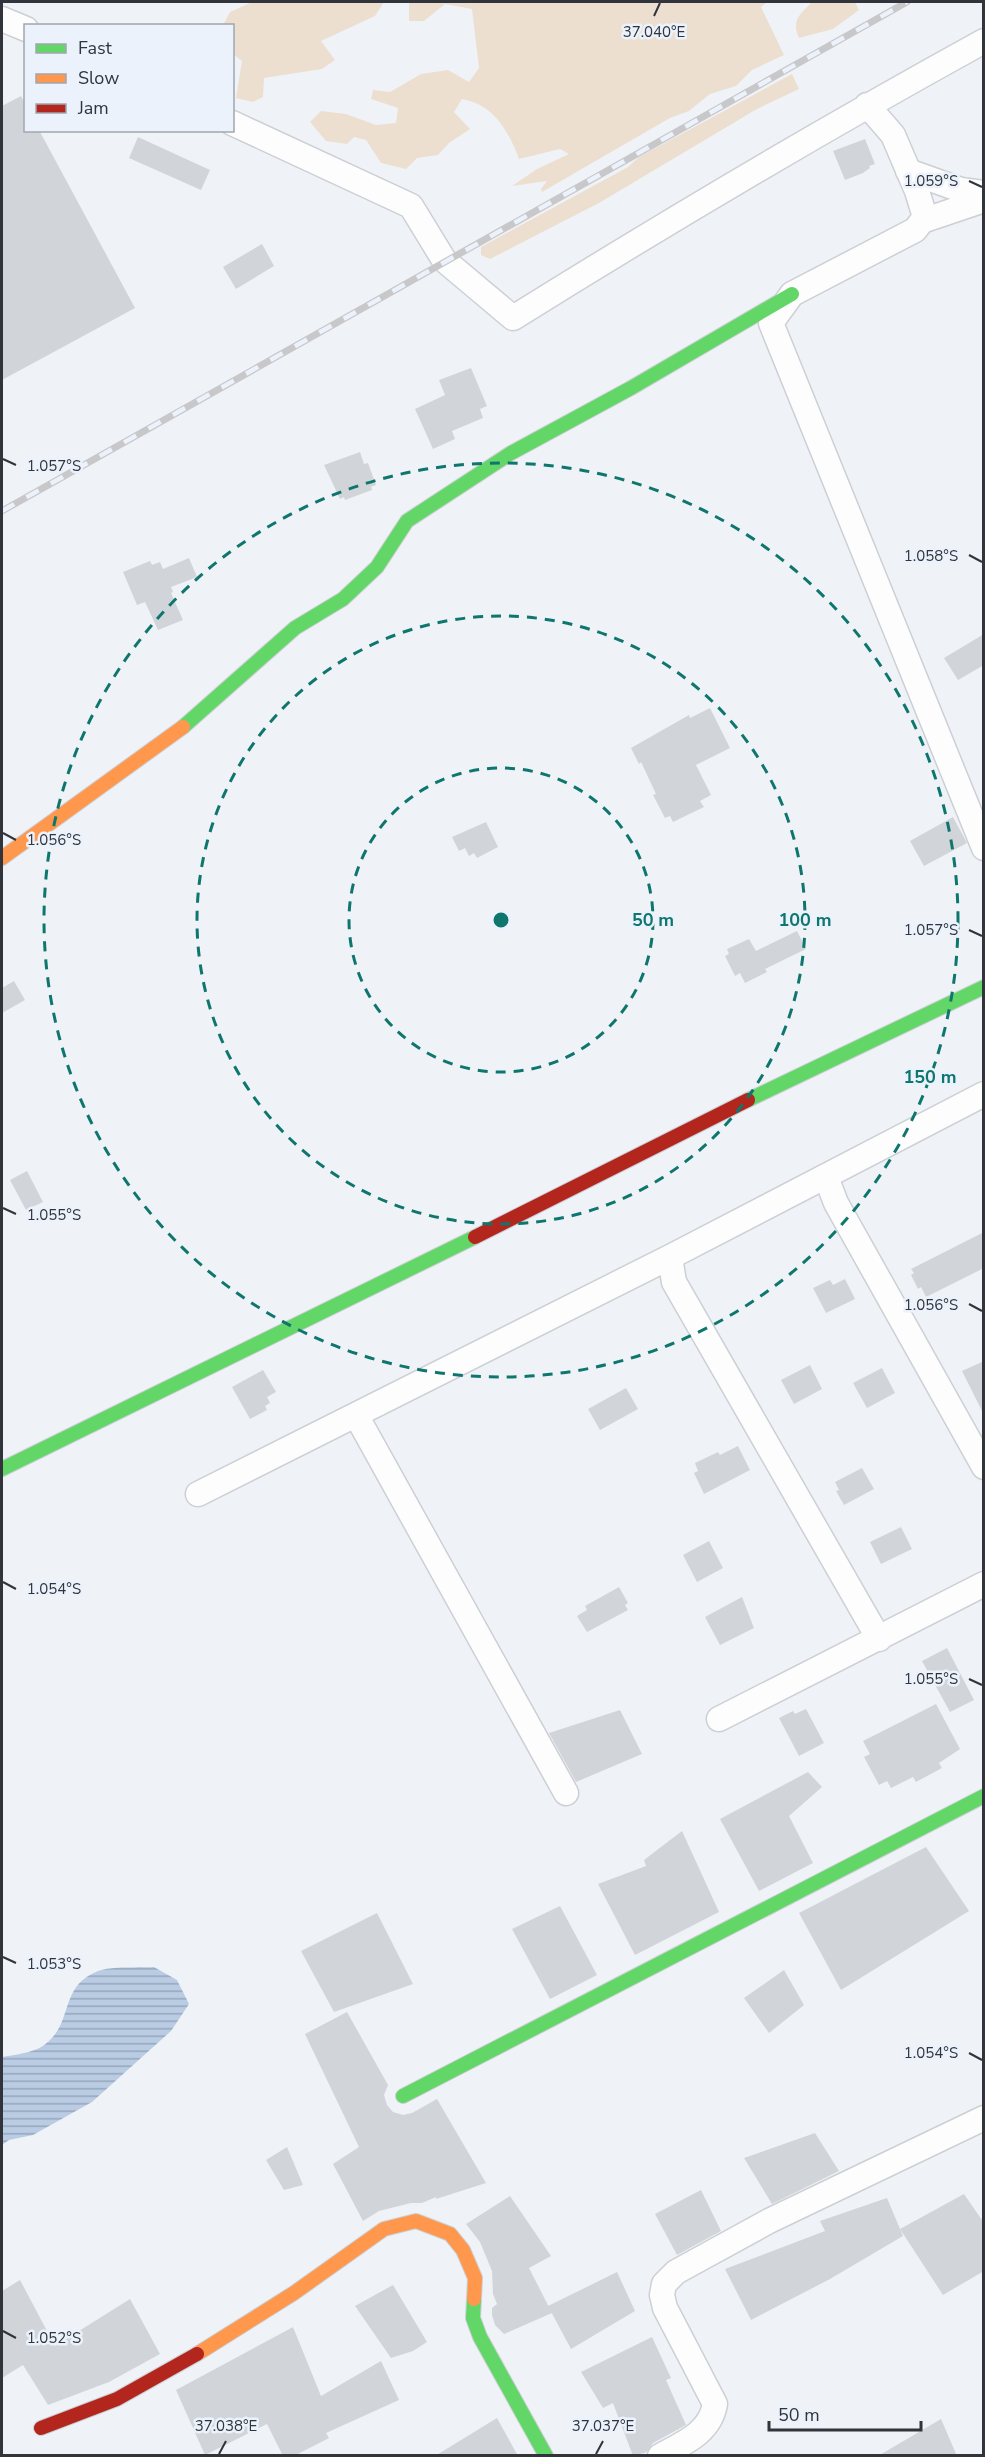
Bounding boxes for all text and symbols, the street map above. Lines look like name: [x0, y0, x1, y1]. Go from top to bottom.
text: 37.040°E: [623, 22, 685, 42]
legend: [24, 24, 234, 132]
text: Fast: [78, 36, 113, 60]
text: Slow: [78, 66, 119, 90]
text: Jam: [77, 96, 109, 120]
text: 1.059°S: [904, 171, 958, 191]
text: 1.057°S: [27, 456, 81, 476]
text: 1.058°S: [904, 546, 958, 566]
text: 1.056°S: [27, 830, 81, 850]
text: 50 m: [632, 908, 674, 932]
text: 100 m: [778, 908, 832, 932]
centre of rings: [491, 910, 511, 930]
text: 1.057°S: [904, 920, 958, 940]
text: 150 m: [903, 1065, 957, 1089]
text: 1.055°S: [27, 1205, 81, 1225]
text: 1.056°S: [904, 1295, 958, 1315]
text: 1.054°S: [27, 1579, 81, 1599]
text: 1.055°S: [904, 1669, 958, 1689]
text: 1.053°S: [27, 1954, 81, 1974]
text: 1.054°S: [904, 2043, 958, 2063]
text: 1.052°S: [27, 2328, 81, 2348]
scale bar: [769, 2394, 920, 2432]
text: 50 m: [778, 2403, 820, 2427]
text: 37.038°E: [195, 2416, 257, 2436]
text: 37.037°E: [572, 2416, 634, 2436]

